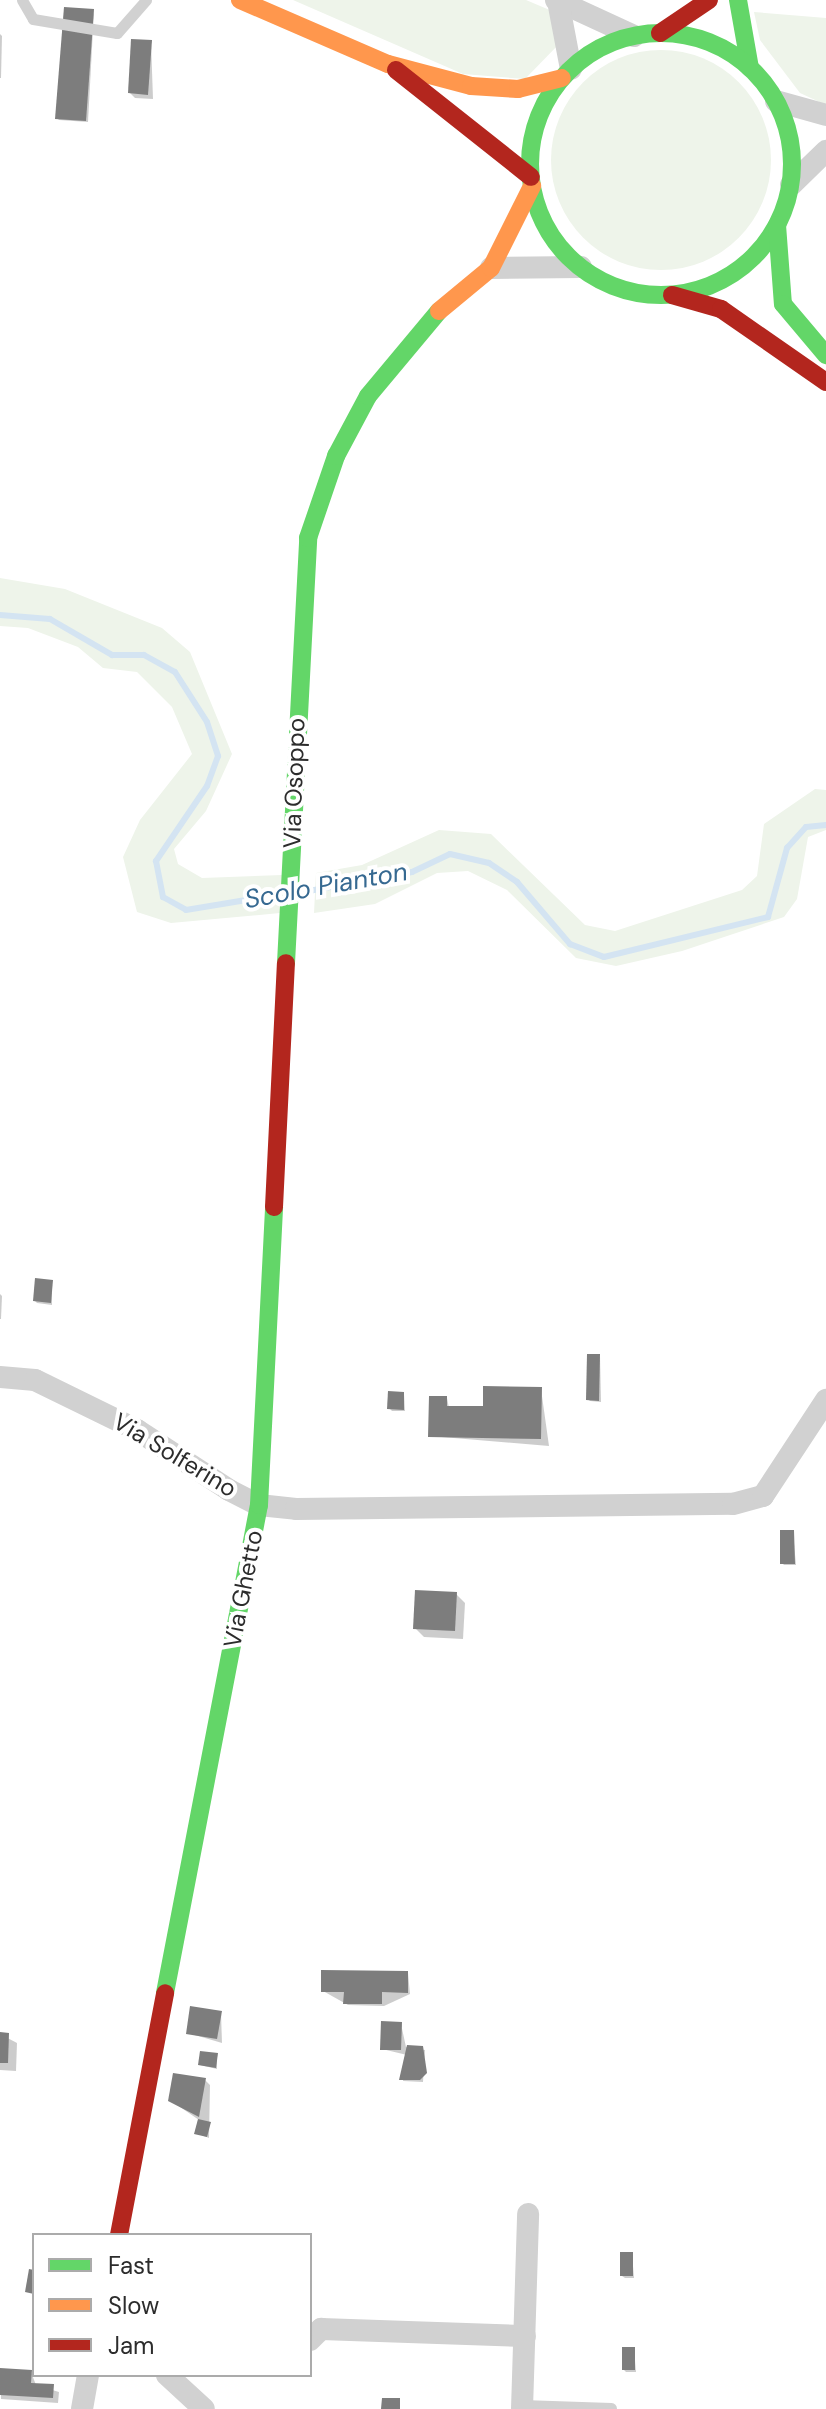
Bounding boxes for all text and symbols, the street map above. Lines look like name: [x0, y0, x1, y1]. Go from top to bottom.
street label: Via Osoppo: [277, 717, 311, 849]
water label: Scolo Pianton: [242, 856, 410, 916]
street label: Via Solferino: [108, 1407, 242, 1503]
street label: Via Ghetto: [217, 1528, 269, 1650]
legend: [32, 2233, 312, 2377]
text: Fast: [108, 2250, 154, 2281]
text: Slow: [108, 2290, 159, 2321]
text: Jam: [108, 2330, 154, 2361]

